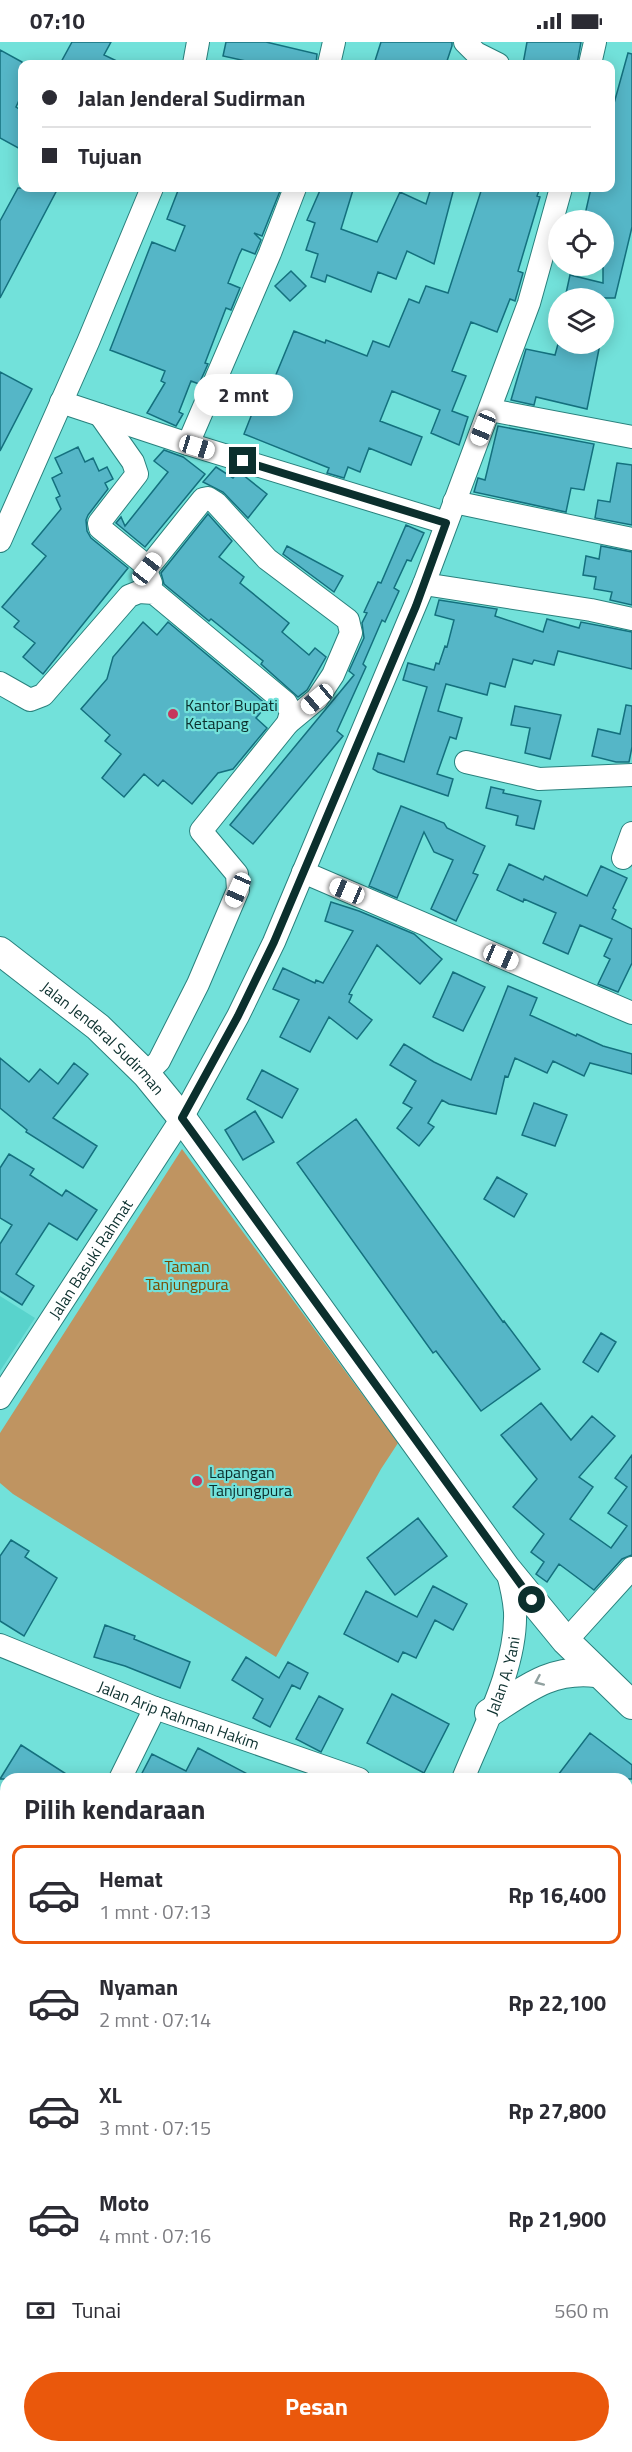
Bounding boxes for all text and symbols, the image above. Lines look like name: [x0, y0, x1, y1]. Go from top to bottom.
text: 07:10: [30, 4, 85, 38]
text: Jalan Jenderal Sudirman: [78, 81, 305, 115]
text: Tujuan: [78, 139, 142, 173]
map controls: [548, 210, 614, 354]
button: locate: [548, 210, 614, 276]
button: layers: [548, 288, 614, 354]
callout: 2 mnt: [194, 374, 292, 416]
text: 2 mnt: [218, 379, 269, 410]
car: [468, 408, 498, 448]
car: [177, 433, 217, 461]
route end: [229, 447, 256, 474]
car: [129, 549, 165, 589]
car: [297, 681, 337, 717]
place label: Kantor Bupati Ketapang: [185, 693, 278, 735]
marker: Kantor Bupati Ketapang: [166, 707, 180, 721]
car: [222, 870, 254, 910]
car: [327, 876, 367, 906]
car: [481, 942, 521, 972]
street label: Jalan Jenderal Sudirman: [36, 975, 170, 1100]
street label: Jalan Basuki Rahmat: [43, 1194, 139, 1323]
park label: Taman Tanjungpura: [146, 1254, 228, 1296]
place label: Lapangan Tanjungpura: [209, 1460, 292, 1502]
marker: Lapangan Tanjungpura: [190, 1474, 204, 1488]
route start: [518, 1586, 545, 1613]
street label: Jalan A. Yani: [480, 1635, 526, 1719]
street label: Jalan Arip Rahman Hakim: [94, 1674, 263, 1755]
one-way arrow: [535, 1674, 546, 1686]
text: Pilih kendaraan: [24, 1788, 206, 1829]
text: Hemat: [99, 1862, 163, 1896]
icon: car: [27, 1868, 81, 1922]
text: Rp 16,400: [508, 1878, 606, 1912]
text: 1 mnt · 07:13: [99, 1896, 211, 1927]
text: Nyaman: [99, 1970, 178, 2004]
icon: car: [27, 1976, 81, 2030]
text: Rp 22,100: [508, 1986, 606, 2020]
text: 2 mnt · 07:14: [99, 2004, 211, 2035]
text: XL: [99, 2078, 122, 2112]
icon: car: [27, 2084, 81, 2138]
text: Rp 27,800: [508, 2094, 606, 2128]
text: 3 mnt · 07:15: [99, 2112, 211, 2143]
text: Moto: [99, 2186, 149, 2220]
icon: car: [27, 2192, 81, 2246]
text: Rp 21,900: [508, 2202, 606, 2236]
text: 4 mnt · 07:16: [99, 2220, 211, 2251]
text: Tunai: [72, 2293, 121, 2327]
icon: cash: [24, 2294, 57, 2327]
text: 560 m: [554, 2295, 609, 2326]
button: Pesan: [24, 2372, 609, 2441]

